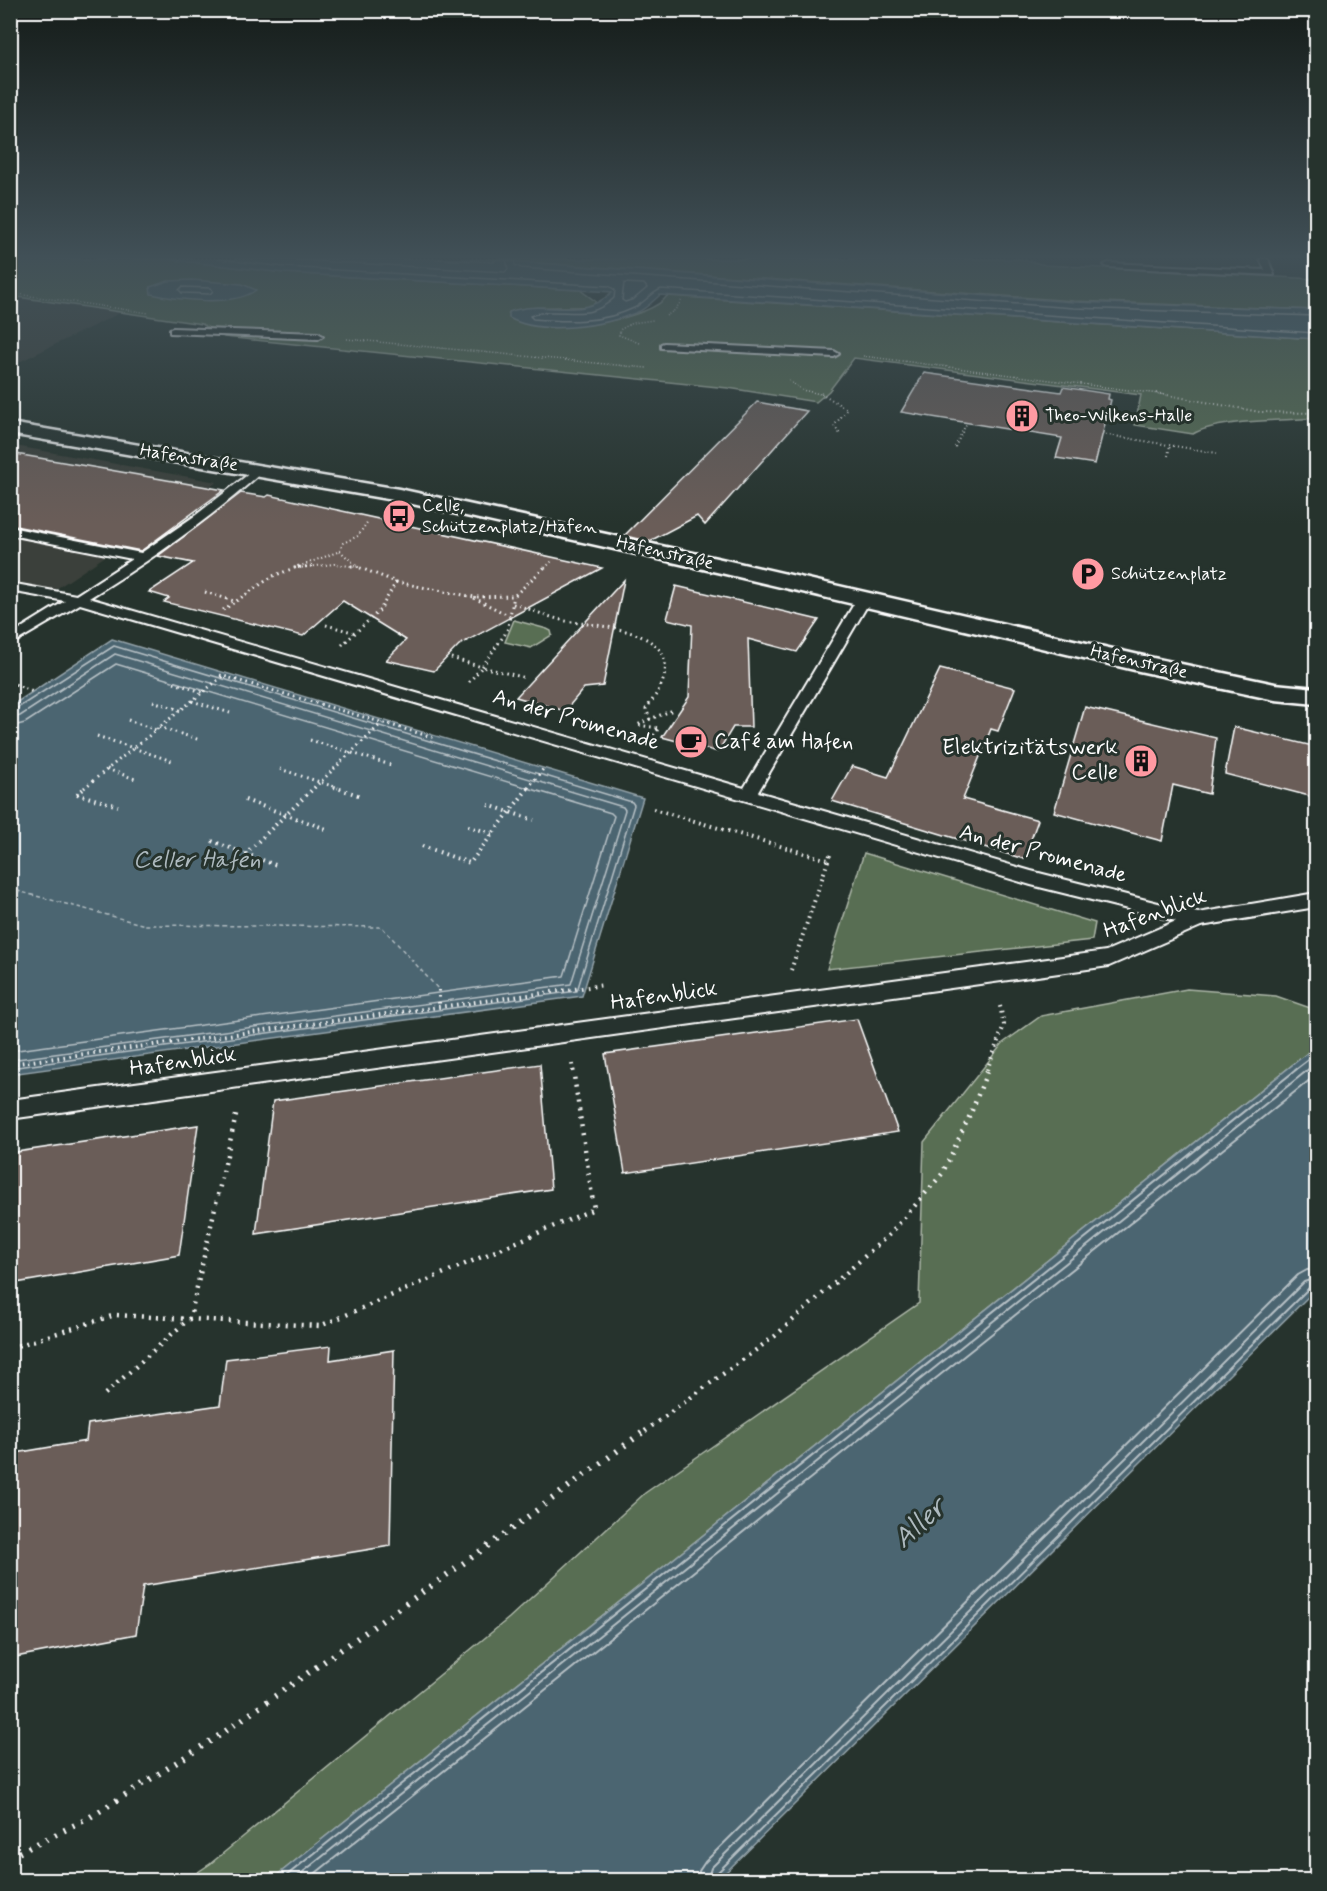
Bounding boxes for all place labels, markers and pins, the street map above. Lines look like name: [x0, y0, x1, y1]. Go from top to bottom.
building icon: Theo-Wilkens-Halle: [1004, 398, 1040, 434]
place label: Theo-Wilkens-Halle: [1045, 404, 1192, 428]
place label: Celle, Schützenplatz/Hafen: [422, 494, 597, 539]
bus stop icon: Celle, Schützenplatz/Hafen: [381, 498, 417, 534]
parking icon: Schützenplatz: [1070, 556, 1106, 592]
place label: Schützenplatz: [1111, 562, 1227, 586]
cafe icon: Café am Hafen: [673, 724, 709, 760]
place label: Café am Hafen: [714, 728, 853, 756]
place label: Elektrizitätswerk Celle: [942, 734, 1118, 787]
building icon: Elektrizitätswerk Celle: [1123, 743, 1159, 779]

